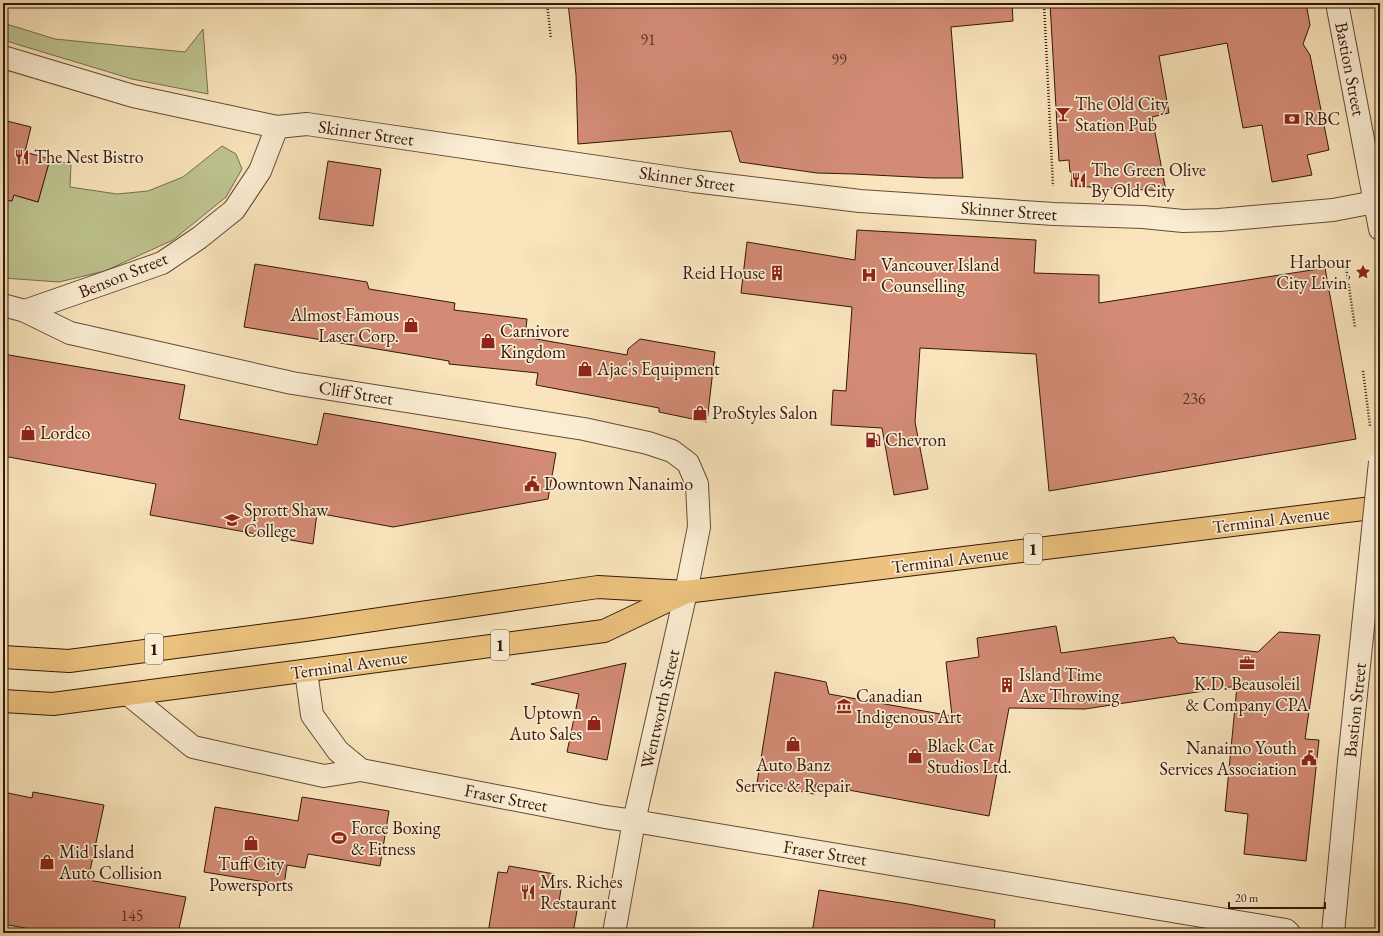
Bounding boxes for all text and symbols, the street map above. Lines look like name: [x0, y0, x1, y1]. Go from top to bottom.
street label: Bastion Street: [1330, 20, 1371, 118]
house number: 91: [640, 29, 656, 50]
house number: 99: [831, 49, 847, 70]
place label: The Old City Station Pub: [1075, 92, 1169, 136]
bar icon: The Old City Station Pub: [1054, 105, 1072, 123]
place label: RBC: [1304, 107, 1340, 130]
bank icon: RBC: [1283, 110, 1301, 128]
street label: Skinner Street: [317, 114, 416, 151]
place label: The Nest Bistro: [34, 145, 144, 168]
restaurant icon: The Nest Bistro: [13, 148, 31, 166]
place label: The Green Olive By Old City: [1091, 158, 1206, 202]
street label: Skinner Street: [638, 160, 737, 197]
restaurant icon: The Green Olive By Old City: [1070, 171, 1088, 189]
street label: Skinner Street: [960, 196, 1058, 225]
street label: Benson Street: [75, 246, 171, 303]
place label: Harbour City Livin': [1276, 250, 1351, 294]
place label: Vancouver Island Counselling: [881, 253, 1000, 297]
place label: Reid House: [682, 261, 765, 284]
place icon: Harbour City Livin': [1354, 263, 1372, 281]
building icon: Reid House: [768, 264, 786, 282]
hospital icon: Vancouver Island Counselling: [860, 266, 878, 284]
place label: Almost Famous Laser Corp.: [289, 303, 399, 347]
shop icon: Almost Famous Laser Corp.: [402, 316, 420, 334]
place label: Carnivore Kingdom: [500, 319, 569, 363]
shop icon: Carnivore Kingdom: [479, 332, 497, 350]
place label: Ajac's Equipment: [596, 357, 720, 380]
shop icon: Ajac's Equipment: [576, 360, 594, 378]
street label: Cliff Street: [317, 375, 395, 410]
house number: 236: [1182, 388, 1206, 409]
place label: ProStyles Salon: [712, 401, 818, 424]
shop icon: ProStyles Salon: [691, 404, 709, 422]
place label: Lordco: [40, 421, 91, 444]
shop icon: Lordco: [19, 424, 37, 442]
place label: Chevron: [885, 428, 947, 451]
fuel station icon: Chevron: [864, 431, 882, 449]
place label: Downtown Nanaimo: [544, 472, 693, 495]
public building icon: Downtown Nanaimo: [523, 475, 541, 493]
place label: Sprott Shaw College: [244, 498, 329, 542]
street label: Terminal Avenue: [1211, 501, 1331, 538]
school or university icon: Sprott Shaw College: [223, 511, 241, 529]
road number: 1: [1024, 534, 1042, 564]
street label: Terminal Avenue: [890, 541, 1010, 578]
road number: 1: [491, 630, 509, 660]
road number: 1: [145, 634, 163, 664]
street label: Terminal Avenue: [289, 645, 409, 684]
street label: Wentworth Street: [635, 647, 684, 771]
office icon: K.D. Beausoleil & Company CPA: [1238, 654, 1256, 672]
street label: Bastion Street: [1338, 661, 1371, 758]
place label: Island Time Axe Throwing: [1018, 663, 1120, 707]
place label: K.D. Beausoleil & Company CPA: [1186, 672, 1309, 716]
building icon: Island Time Axe Throwing: [998, 676, 1016, 694]
place label: Canadian Indigenous Art: [856, 684, 962, 728]
museum icon: Canadian Indigenous Art: [835, 697, 853, 715]
place label: Uptown Auto Sales: [508, 701, 582, 745]
shop icon: Uptown Auto Sales: [585, 714, 603, 732]
place label: Black Cat Studios Ltd.: [927, 734, 1012, 778]
shop icon: Auto Banz Service & Repair: [784, 735, 802, 753]
place label: Nanaimo Youth Services Association: [1160, 736, 1297, 780]
shop icon: Black Cat Studios Ltd.: [906, 747, 924, 765]
public building icon: Nanaimo Youth Services Association: [1300, 749, 1318, 767]
place label: Auto Banz Service & Repair: [736, 753, 850, 797]
street label: Fraser Street: [462, 778, 550, 817]
place label: Force Boxing & Fitness: [351, 816, 441, 860]
sports icon: Force Boxing & Fitness: [330, 829, 348, 847]
shop icon: Tuff City Powersports: [242, 834, 260, 852]
street label: Fraser Street: [782, 835, 869, 871]
place label: Mid Island Auto Collision: [58, 840, 163, 884]
place label: Tuff City Powersports: [209, 852, 293, 896]
shop icon: Mid Island Auto Collision: [38, 853, 56, 871]
place label: Mrs. Riches Restaurant: [540, 870, 623, 914]
restaurant icon: Mrs. Riches Restaurant: [519, 883, 537, 901]
scale bar: [1229, 884, 1325, 910]
text: 20 m: [1235, 890, 1259, 906]
house number: 145: [120, 905, 144, 926]

